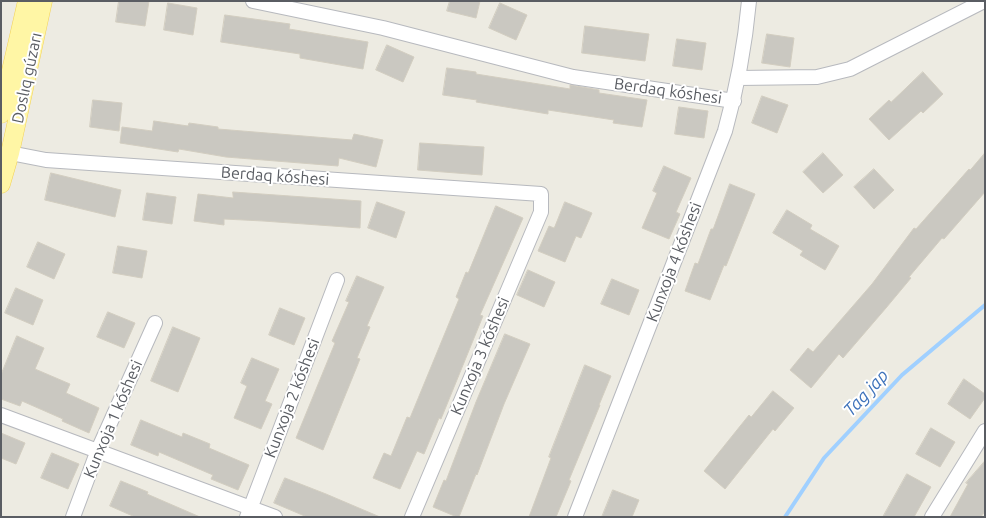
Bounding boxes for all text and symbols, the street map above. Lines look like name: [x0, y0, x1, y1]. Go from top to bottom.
street label: Doslıq gúzarı: [8, 31, 46, 125]
street label: Berdaq kóshesi: [613, 74, 723, 108]
street label: Berdaq kóshesi: [220, 163, 330, 189]
street label: Kunxoja 4 kóshesi: [642, 199, 706, 325]
street label: Kunxoja 3 kóshesi: [446, 294, 514, 418]
street label: Kunxoja 2 kóshesi: [260, 335, 324, 461]
street label: Kunxoja 1 kóshesi: [79, 357, 147, 481]
water label: Tag jap: [839, 365, 893, 421]

